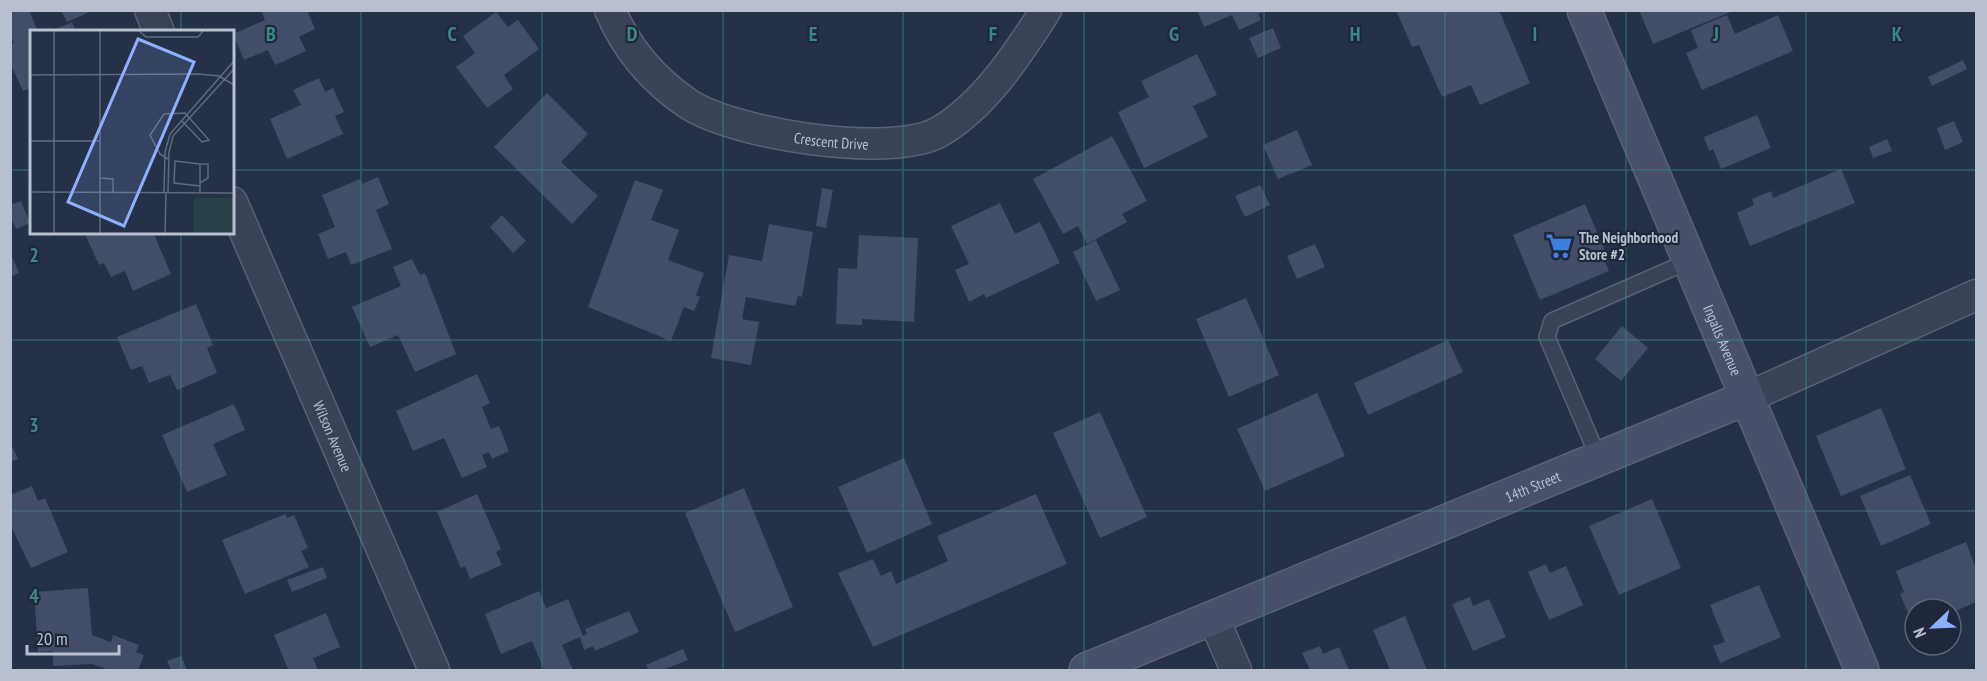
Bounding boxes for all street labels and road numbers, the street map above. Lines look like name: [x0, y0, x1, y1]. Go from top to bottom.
street label: Crescent Drive: [793, 127, 869, 153]
street label: Ingalls Avenue: [1700, 301, 1746, 378]
street label: Wilson Avenue: [309, 398, 357, 475]
street label: 14th Street: [1502, 466, 1563, 506]

